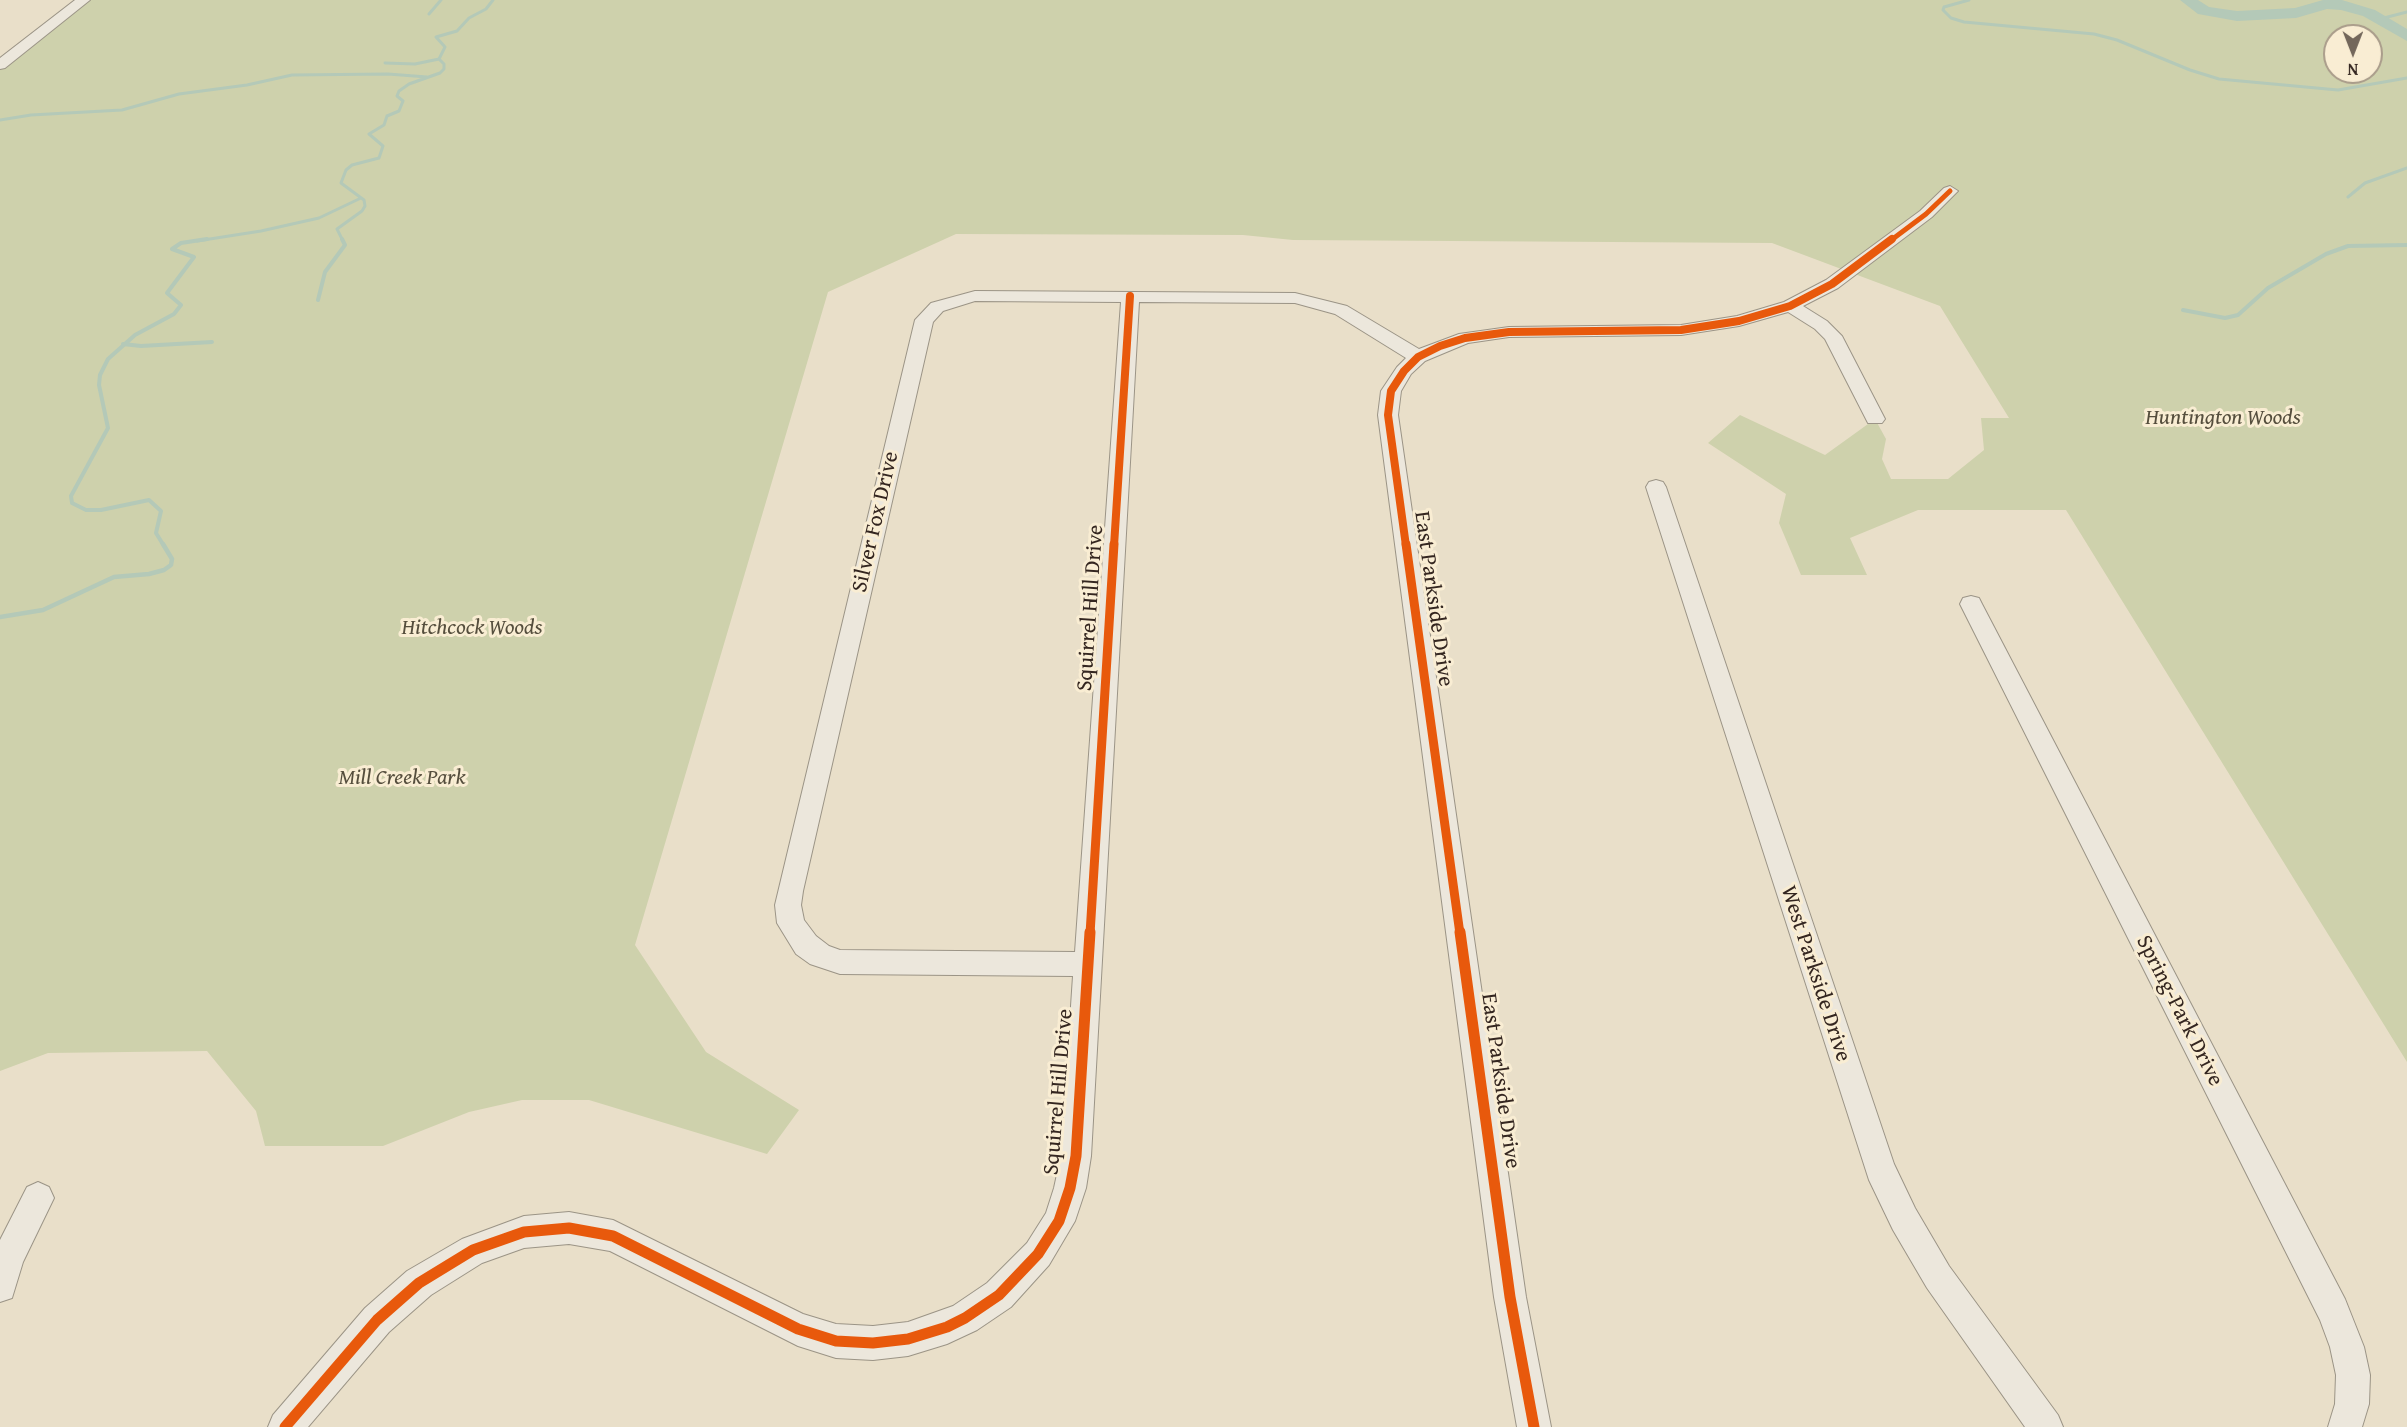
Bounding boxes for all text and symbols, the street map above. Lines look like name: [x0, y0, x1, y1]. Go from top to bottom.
north arrow: [2323, 24, 2383, 84]
text: N: [2348, 58, 2358, 82]
park label: Huntington Woods: [2145, 405, 2301, 431]
street label: Silver Fox Drive: [847, 449, 905, 595]
street label: East Parkside Drive: [1408, 510, 1458, 688]
street label: Squirrel Hill Drive: [1072, 524, 1110, 692]
park label: Hitchcock Woods: [402, 615, 542, 641]
park label: Mill Creek Park: [338, 765, 466, 791]
street label: West Parkside Drive: [1774, 883, 1856, 1065]
street label: Spring-Park Drive: [2130, 931, 2228, 1091]
street label: East Parkside Drive: [1475, 992, 1525, 1170]
street label: Squirrel Hill Drive: [1039, 1008, 1079, 1176]

